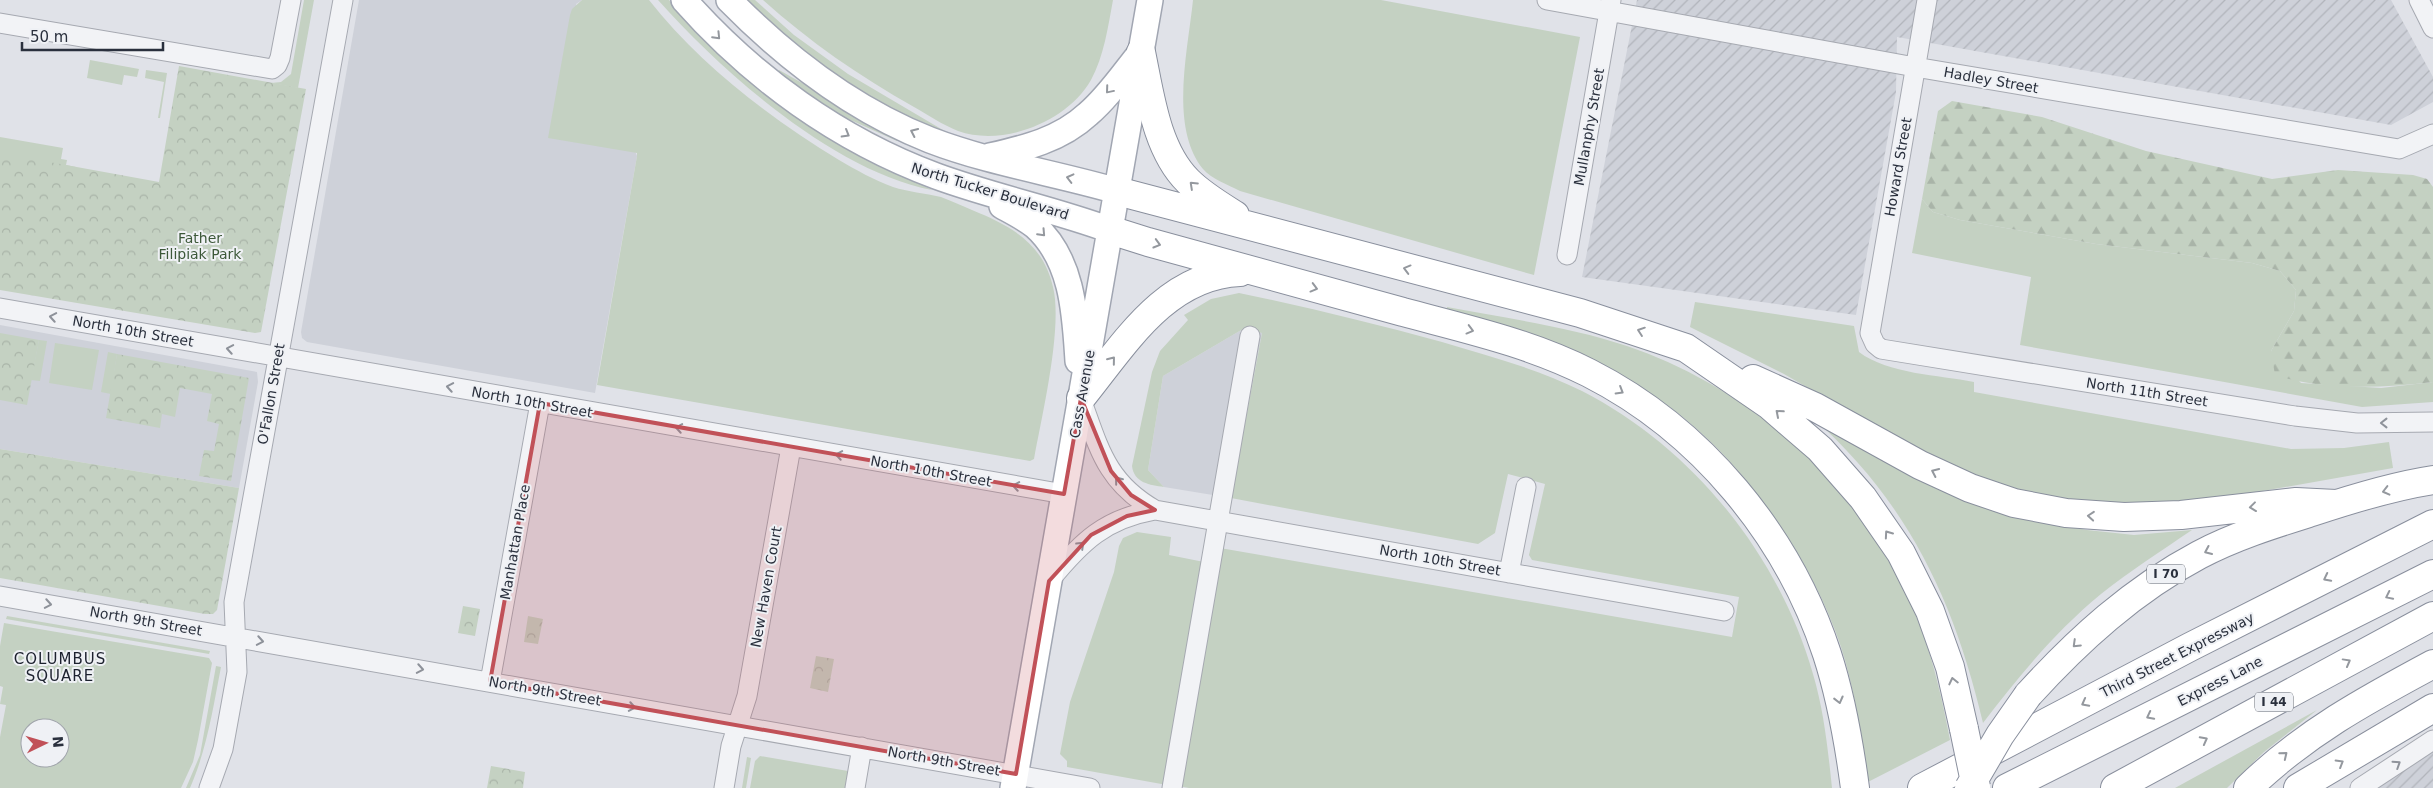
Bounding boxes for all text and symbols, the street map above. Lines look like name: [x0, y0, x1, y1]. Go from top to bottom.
scale bar: [22, 20, 164, 52]
text: 50 m: [30, 28, 68, 46]
one-way arrow: [711, 30, 720, 39]
street label: Hadley Street: [1942, 64, 2040, 96]
street label: Mullanphy Street: [1571, 66, 1607, 187]
one-way arrow: [1106, 84, 1115, 93]
street label: Howard Street: [1881, 116, 1915, 218]
one-way arrow: [841, 128, 850, 138]
one-way arrow: [910, 128, 919, 139]
street label: North Tucker Boulevard: [909, 159, 1071, 223]
one-way arrow: [1065, 173, 1074, 184]
one-way arrow: [1189, 182, 1198, 191]
one-way arrow: [1036, 228, 1045, 237]
park label: Father Filipiak Park: [159, 230, 242, 262]
one-way arrow: [1152, 239, 1160, 249]
one-way arrow: [1403, 264, 1412, 275]
one-way arrow: [1309, 282, 1317, 292]
street label: North 10th Street: [71, 312, 195, 350]
one-way arrow: [49, 313, 57, 323]
one-way arrow: [1466, 325, 1474, 335]
one-way arrow: [1637, 327, 1645, 337]
street label: O'Fallon Street: [254, 342, 288, 446]
one-way arrow: [226, 344, 235, 354]
street label: Cass Avenue: [1066, 349, 1098, 439]
one-way arrow: [1106, 357, 1115, 366]
street label: North 11th Street: [2085, 374, 2209, 410]
one-way arrow: [446, 383, 454, 393]
street label: North 10th Street: [470, 383, 594, 421]
one-way arrow: [1615, 385, 1624, 395]
one-way arrow: [1776, 410, 1785, 419]
one-way arrow: [2380, 418, 2388, 428]
one-way arrow: [674, 423, 683, 433]
one-way arrow: [835, 451, 843, 461]
street label: North 10th Street: [869, 452, 993, 490]
one-way arrow: [1931, 468, 1940, 479]
one-way arrow: [1115, 477, 1123, 486]
one-way arrow: [1012, 481, 1021, 491]
street label: Manhattan Place: [497, 483, 533, 601]
one-way arrow: [2381, 485, 2390, 496]
one-way arrow: [2248, 501, 2256, 512]
one-way arrow: [2086, 510, 2094, 521]
street label: New Haven Court: [747, 525, 785, 649]
one-way arrow: [1885, 530, 1894, 540]
street label: North 10th Street: [1378, 541, 1502, 579]
one-way arrow: [1075, 542, 1084, 551]
one-way arrow: [2204, 544, 2213, 555]
road number: I 70: [2147, 564, 2185, 584]
one-way arrow: [2323, 572, 2332, 582]
one-way arrow: [2386, 590, 2395, 600]
one-way arrow: [44, 599, 52, 609]
street label: North 9th Street: [89, 603, 204, 639]
street label: Third Street Expressway: [2097, 609, 2256, 701]
one-way arrow: [255, 636, 264, 646]
one-way arrow: [2073, 639, 2082, 648]
district label: COLUMBUS SQUARE: [14, 650, 106, 685]
street label: Express Lane: [2175, 653, 2265, 709]
one-way arrow: [2342, 659, 2351, 669]
one-way arrow: [416, 664, 424, 674]
street label: North 9th Street: [488, 673, 603, 709]
one-way arrow: [1948, 677, 1959, 686]
road number: I 44: [2255, 692, 2293, 712]
one-way arrow: [1834, 696, 1844, 704]
one-way arrow: [2081, 697, 2090, 707]
one-way arrow: [627, 701, 636, 711]
one-way arrow: [2146, 710, 2155, 720]
north arrow: [20, 718, 70, 768]
text: N: [49, 735, 66, 748]
one-way arrow: [2199, 736, 2208, 746]
street label: North 9th Street: [887, 743, 1002, 779]
one-way arrow: [2278, 753, 2287, 761]
one-way arrow: [2335, 760, 2344, 770]
one-way arrow: [2391, 761, 2400, 770]

